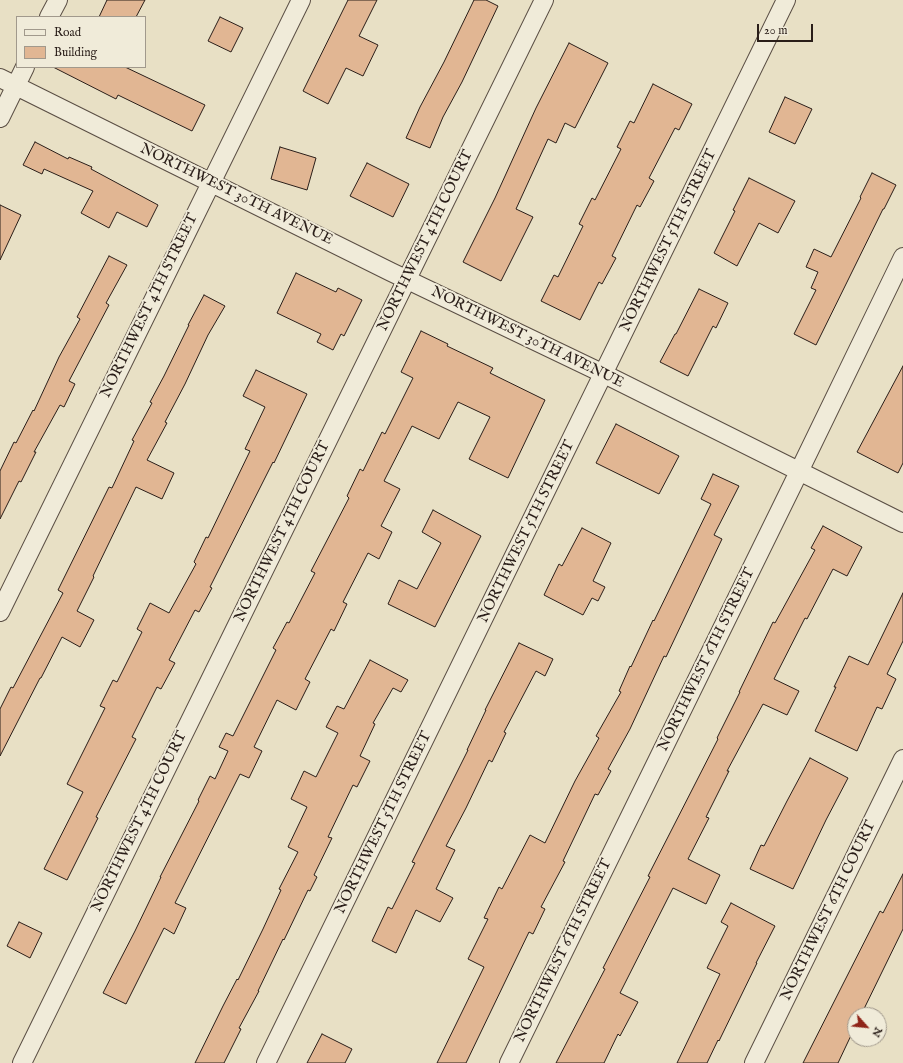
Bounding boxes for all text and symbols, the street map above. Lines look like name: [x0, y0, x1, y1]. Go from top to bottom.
legend: [16, 16, 146, 68]
scale bar: [759, 16, 815, 42]
text: 20 m: [764, 23, 787, 38]
text: Road: [54, 25, 81, 40]
text: Building: [54, 45, 97, 60]
street label: NORTHWEST 30TH AVENUE: [137, 140, 335, 250]
street label: NORTHWEST 5TH STREET: [617, 147, 721, 335]
street label: NORTHWEST 4TH COURT: [374, 148, 478, 334]
street label: NORTHWEST 4TH STREET: [97, 211, 203, 401]
street label: NORTHWEST 30TH AVENUE: [428, 283, 626, 393]
street label: NORTHWEST 5TH STREET: [475, 438, 579, 626]
street label: NORTHWEST 4TH COURT: [231, 439, 335, 625]
street label: NORTHWEST 6TH STREET: [655, 565, 759, 755]
street label: NORTHWEST 4TH COURT: [88, 729, 192, 915]
street label: NORTHWEST 5TH STREET: [332, 729, 436, 917]
street label: NORTHWEST 6TH COURT: [778, 818, 880, 1004]
street label: NORTHWEST 6TH STREET: [512, 856, 616, 1046]
north arrow: [847, 1007, 887, 1047]
text: N: [868, 1025, 885, 1039]

